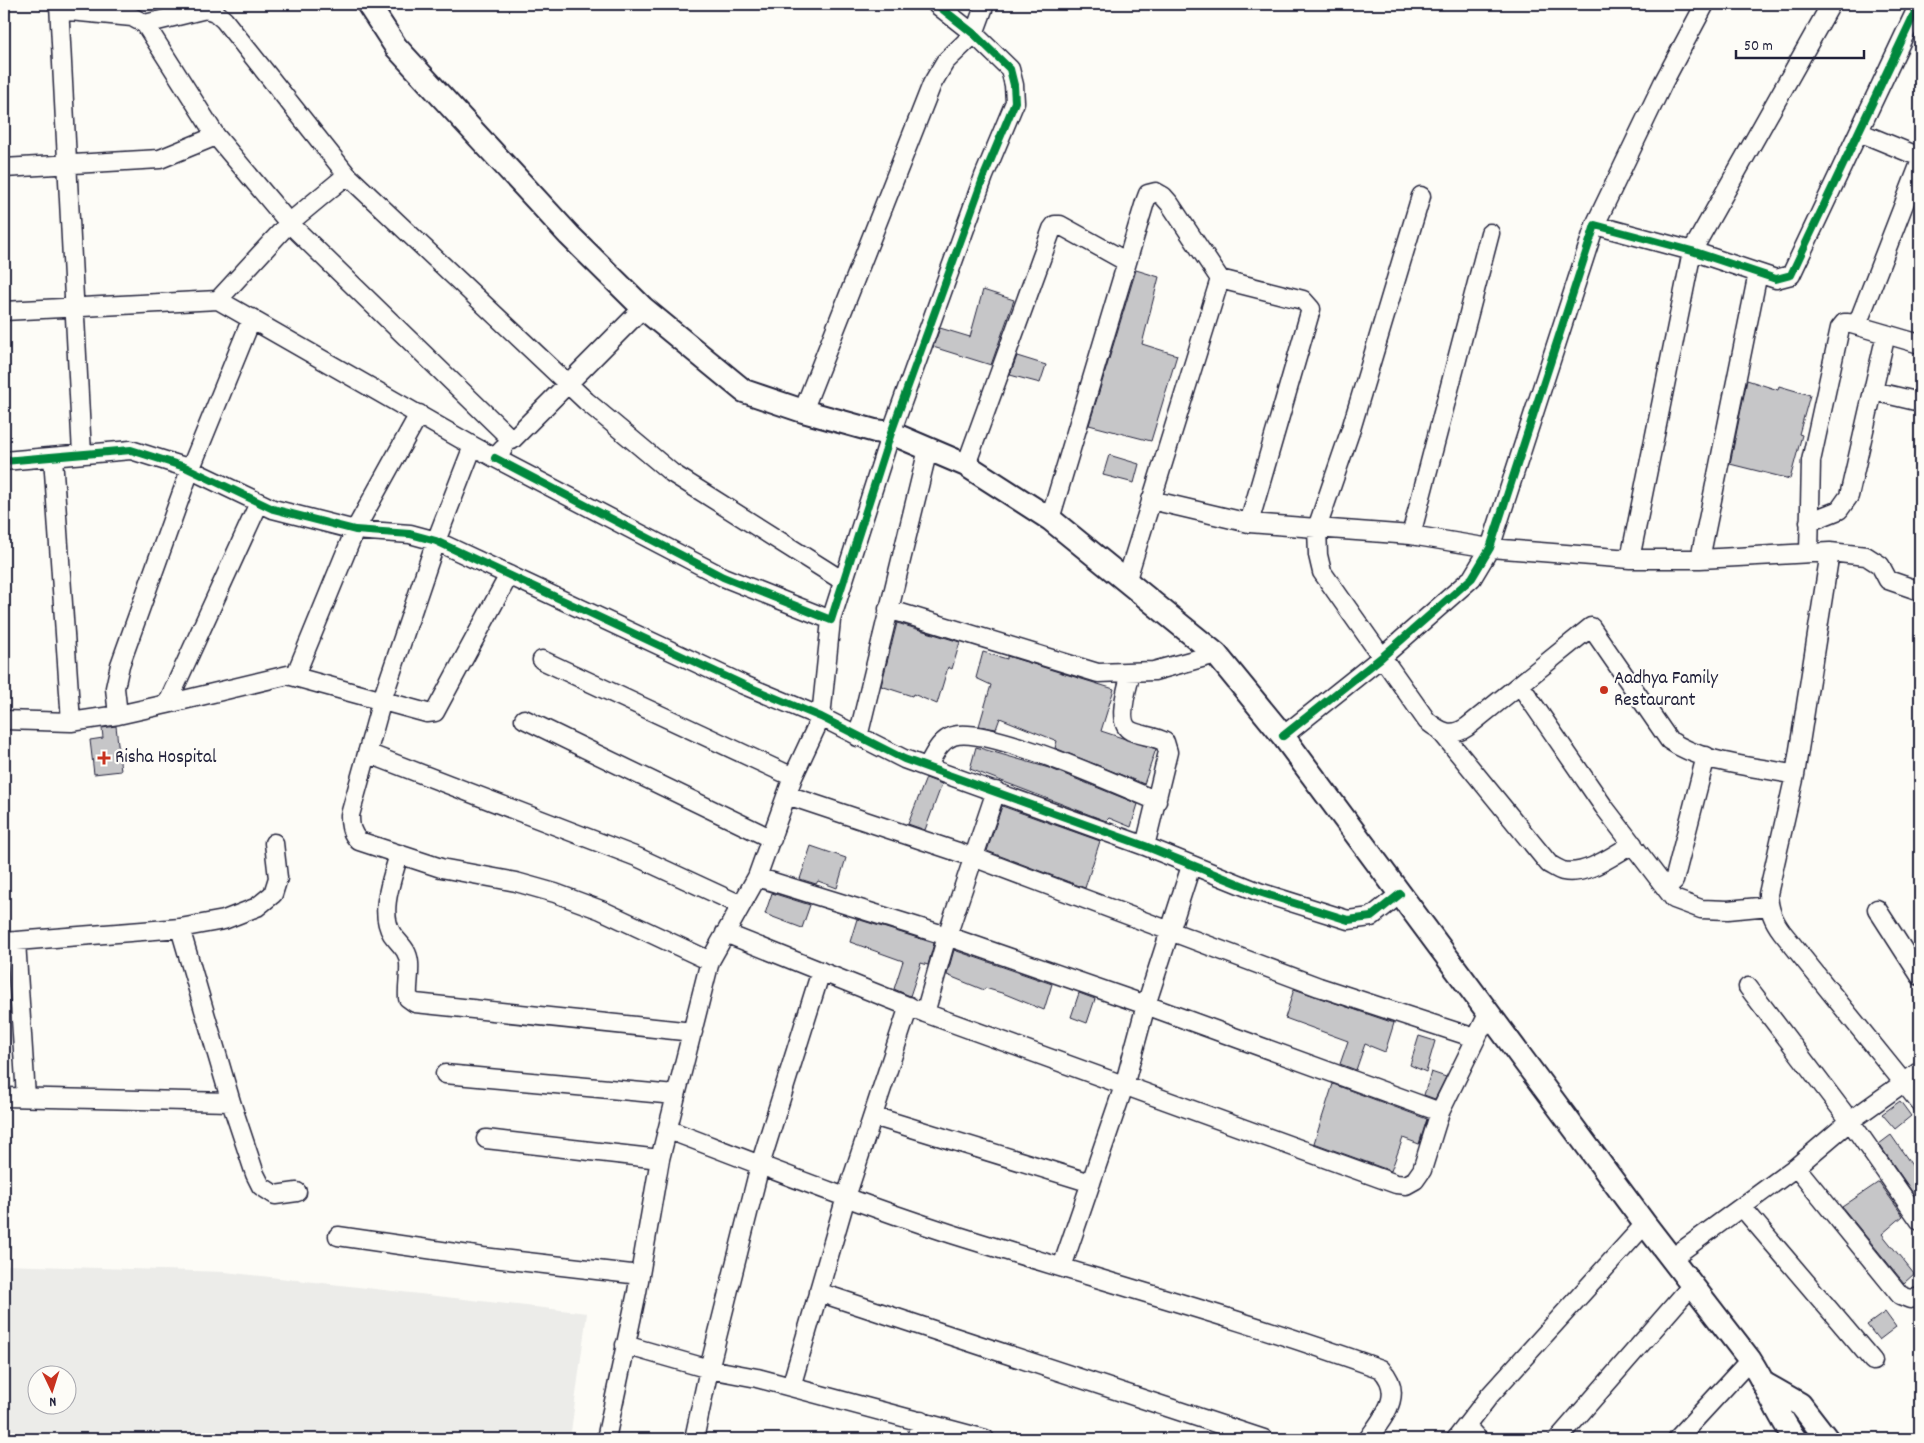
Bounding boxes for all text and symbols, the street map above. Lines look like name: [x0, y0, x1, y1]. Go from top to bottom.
scale bar: [1736, 28, 1864, 60]
text: 50 m: [1744, 36, 1773, 58]
place label: Aadhya Family Restaurant: [1614, 666, 1718, 715]
marker: Aadhya Family Restaurant: [1598, 684, 1610, 696]
place label: Risha Hospital: [115, 745, 217, 772]
marker: Risha Hospital: [97, 751, 111, 765]
north arrow: [28, 1366, 78, 1416]
text: N: [49, 1391, 57, 1411]

